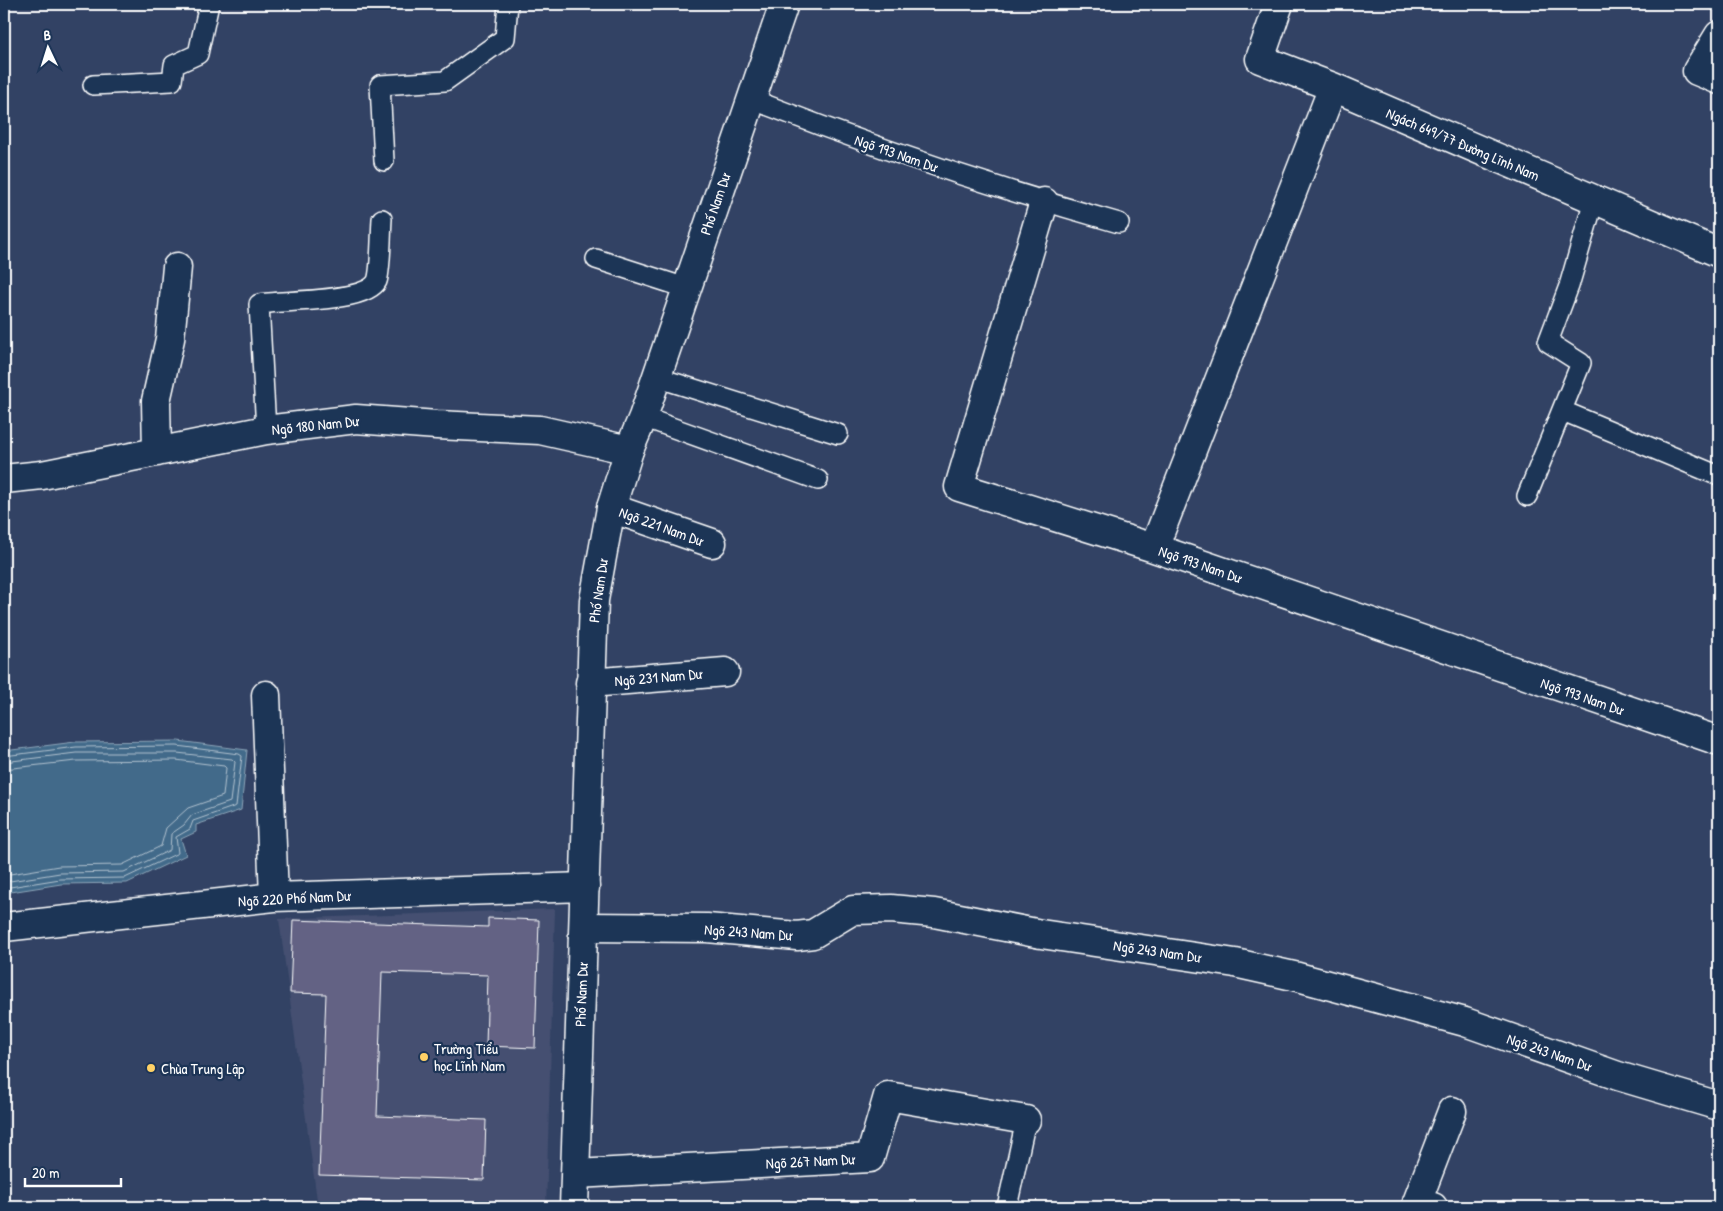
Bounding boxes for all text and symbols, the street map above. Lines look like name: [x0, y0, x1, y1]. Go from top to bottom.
north arrow: [22, 22, 72, 72]
text: B: [43, 25, 51, 44]
street label: Ngách 649/77 Đường Lĩnh Nam: [1383, 102, 1543, 186]
street label: Ngõ 193 Nam Dư: [852, 129, 942, 178]
street label: Phố Nam Dư: [695, 169, 736, 238]
street label: Ngõ 180 Nam Dư: [271, 410, 361, 440]
street label: Ngõ 221 Nam Dư: [616, 501, 708, 552]
street label: Ngõ 193 Nam Dư: [1156, 540, 1246, 589]
street label: Phố Nam Dư: [583, 556, 613, 624]
street label: Ngõ 231 Nam Dư: [614, 663, 704, 691]
street label: Ngõ 193 Nam Dư: [1538, 672, 1628, 721]
street label: Ngõ 220 Phố Nam Dư: [238, 884, 352, 911]
street label: Ngõ 243 Nam Dư: [704, 918, 794, 946]
street label: Ngõ 243 Nam Dư: [1112, 935, 1204, 968]
street label: Phố Nam Dư: [569, 961, 593, 1027]
street label: Ngõ 243 Nam Dư: [1504, 1028, 1596, 1077]
place label: Trường Tiểu học Lĩnh Nam: [434, 1038, 505, 1076]
marker: Trường Tiểu học Lĩnh Nam: [418, 1051, 430, 1063]
place label: Chùa Trung Lập: [161, 1058, 245, 1079]
marker: Chùa Trung Lập: [145, 1062, 157, 1074]
street label: Ngõ 267 Nam Dư: [765, 1148, 857, 1174]
scale bar: [25, 1156, 121, 1188]
text: 20 m: [32, 1162, 59, 1183]

